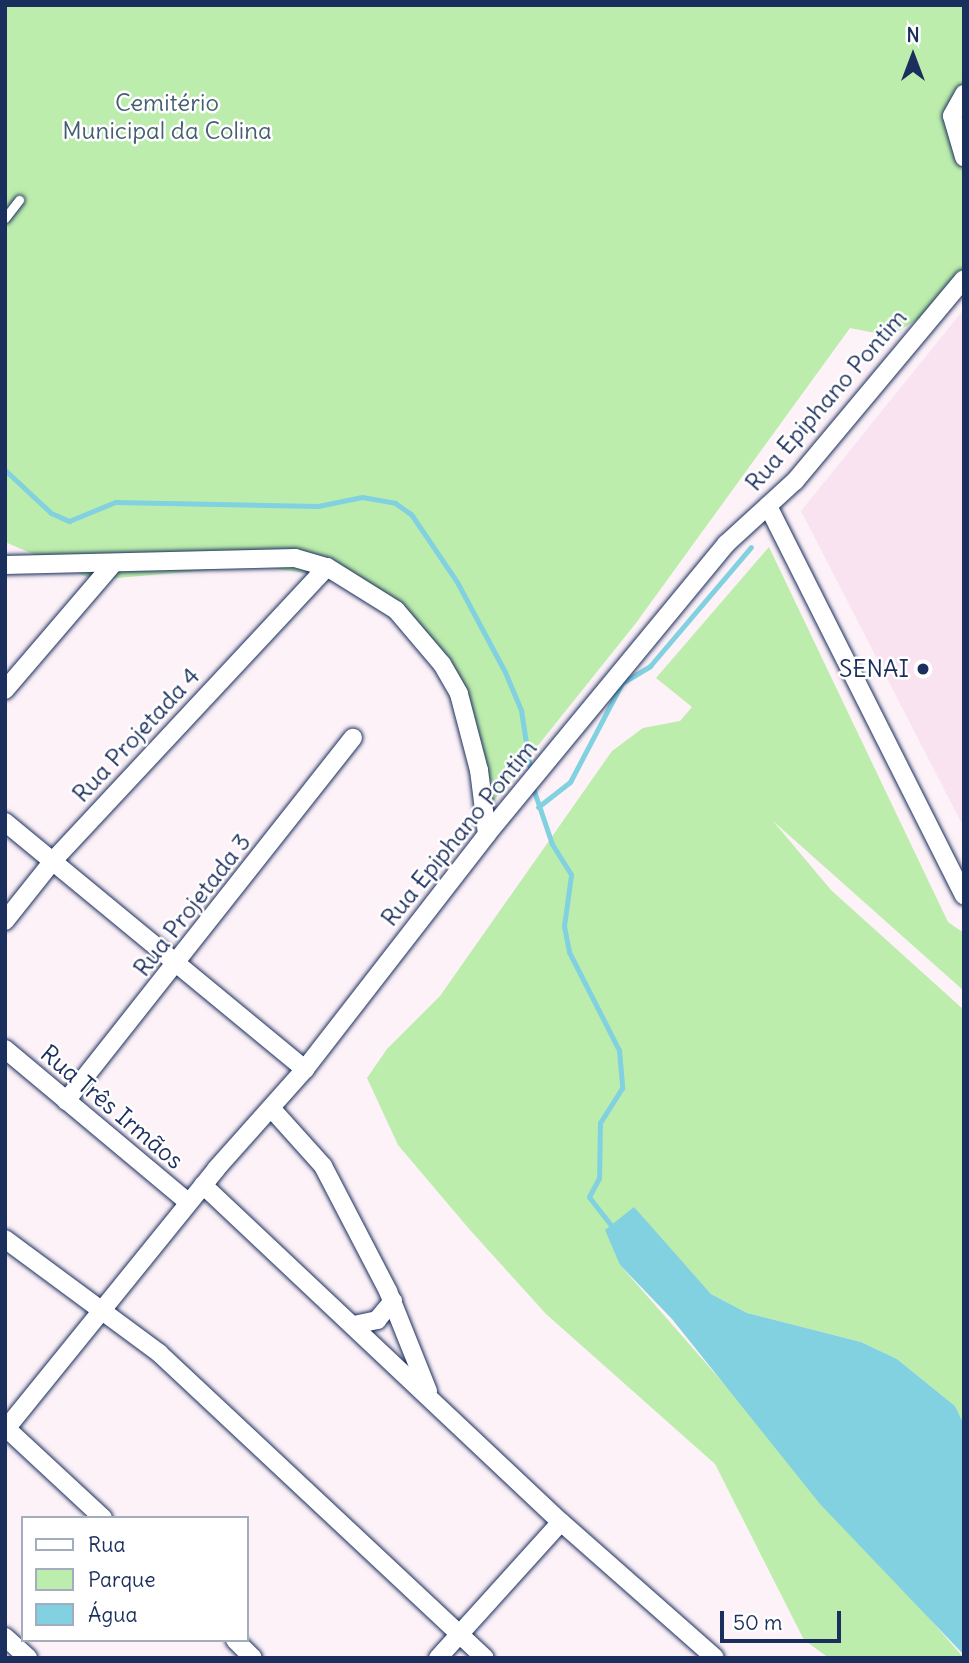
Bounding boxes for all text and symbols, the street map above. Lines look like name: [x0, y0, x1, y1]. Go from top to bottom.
north arrow: [878, 21, 948, 91]
text: N: [906, 23, 920, 47]
park label: Cemitério Municipal da Colina: [62, 89, 272, 145]
street label: Rua Epiphano Pontim: [739, 303, 913, 497]
place label: SENAI: [839, 655, 909, 683]
marker: SENAI: [915, 661, 931, 677]
street label: Rua Projetada 4: [66, 662, 206, 808]
street label: Rua Epiphano Pontim: [375, 734, 543, 932]
street label: Rua Projetada 3: [127, 828, 257, 982]
street label: Rua Três Irmãos: [35, 1039, 189, 1175]
legend: [21, 1516, 248, 1642]
text: Rua: [88, 1531, 125, 1558]
text: Parque: [88, 1566, 156, 1593]
scale bar: [724, 1596, 845, 1640]
text: Água: [88, 1601, 137, 1628]
text: 50 m: [733, 1609, 782, 1636]

